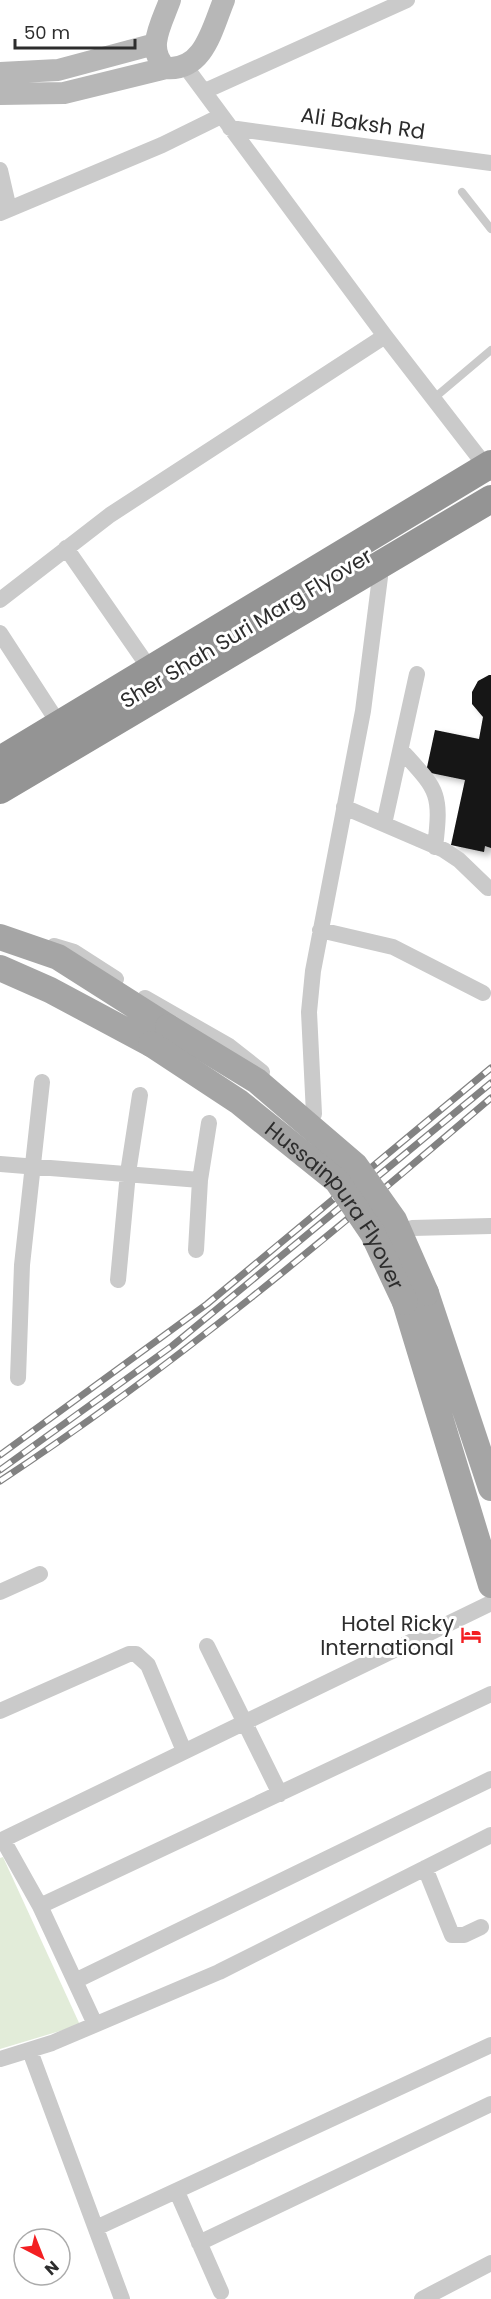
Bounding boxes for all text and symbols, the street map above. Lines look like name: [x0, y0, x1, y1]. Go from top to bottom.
scale bar: [15, 12, 135, 50]
text: 50 m: [24, 20, 70, 45]
street label: Ali Baksh Rd: [299, 100, 427, 146]
street label: Sher Shah Suri Marg Flyover: [115, 541, 378, 715]
street label: Hussainpura Flyover: [259, 1114, 412, 1294]
place label: Hotel Ricky International: [320, 1609, 454, 1662]
hotel icon: Hotel Ricky International: [459, 1623, 483, 1647]
north arrow: [12, 2227, 72, 2287]
text: N: [40, 2255, 64, 2280]

